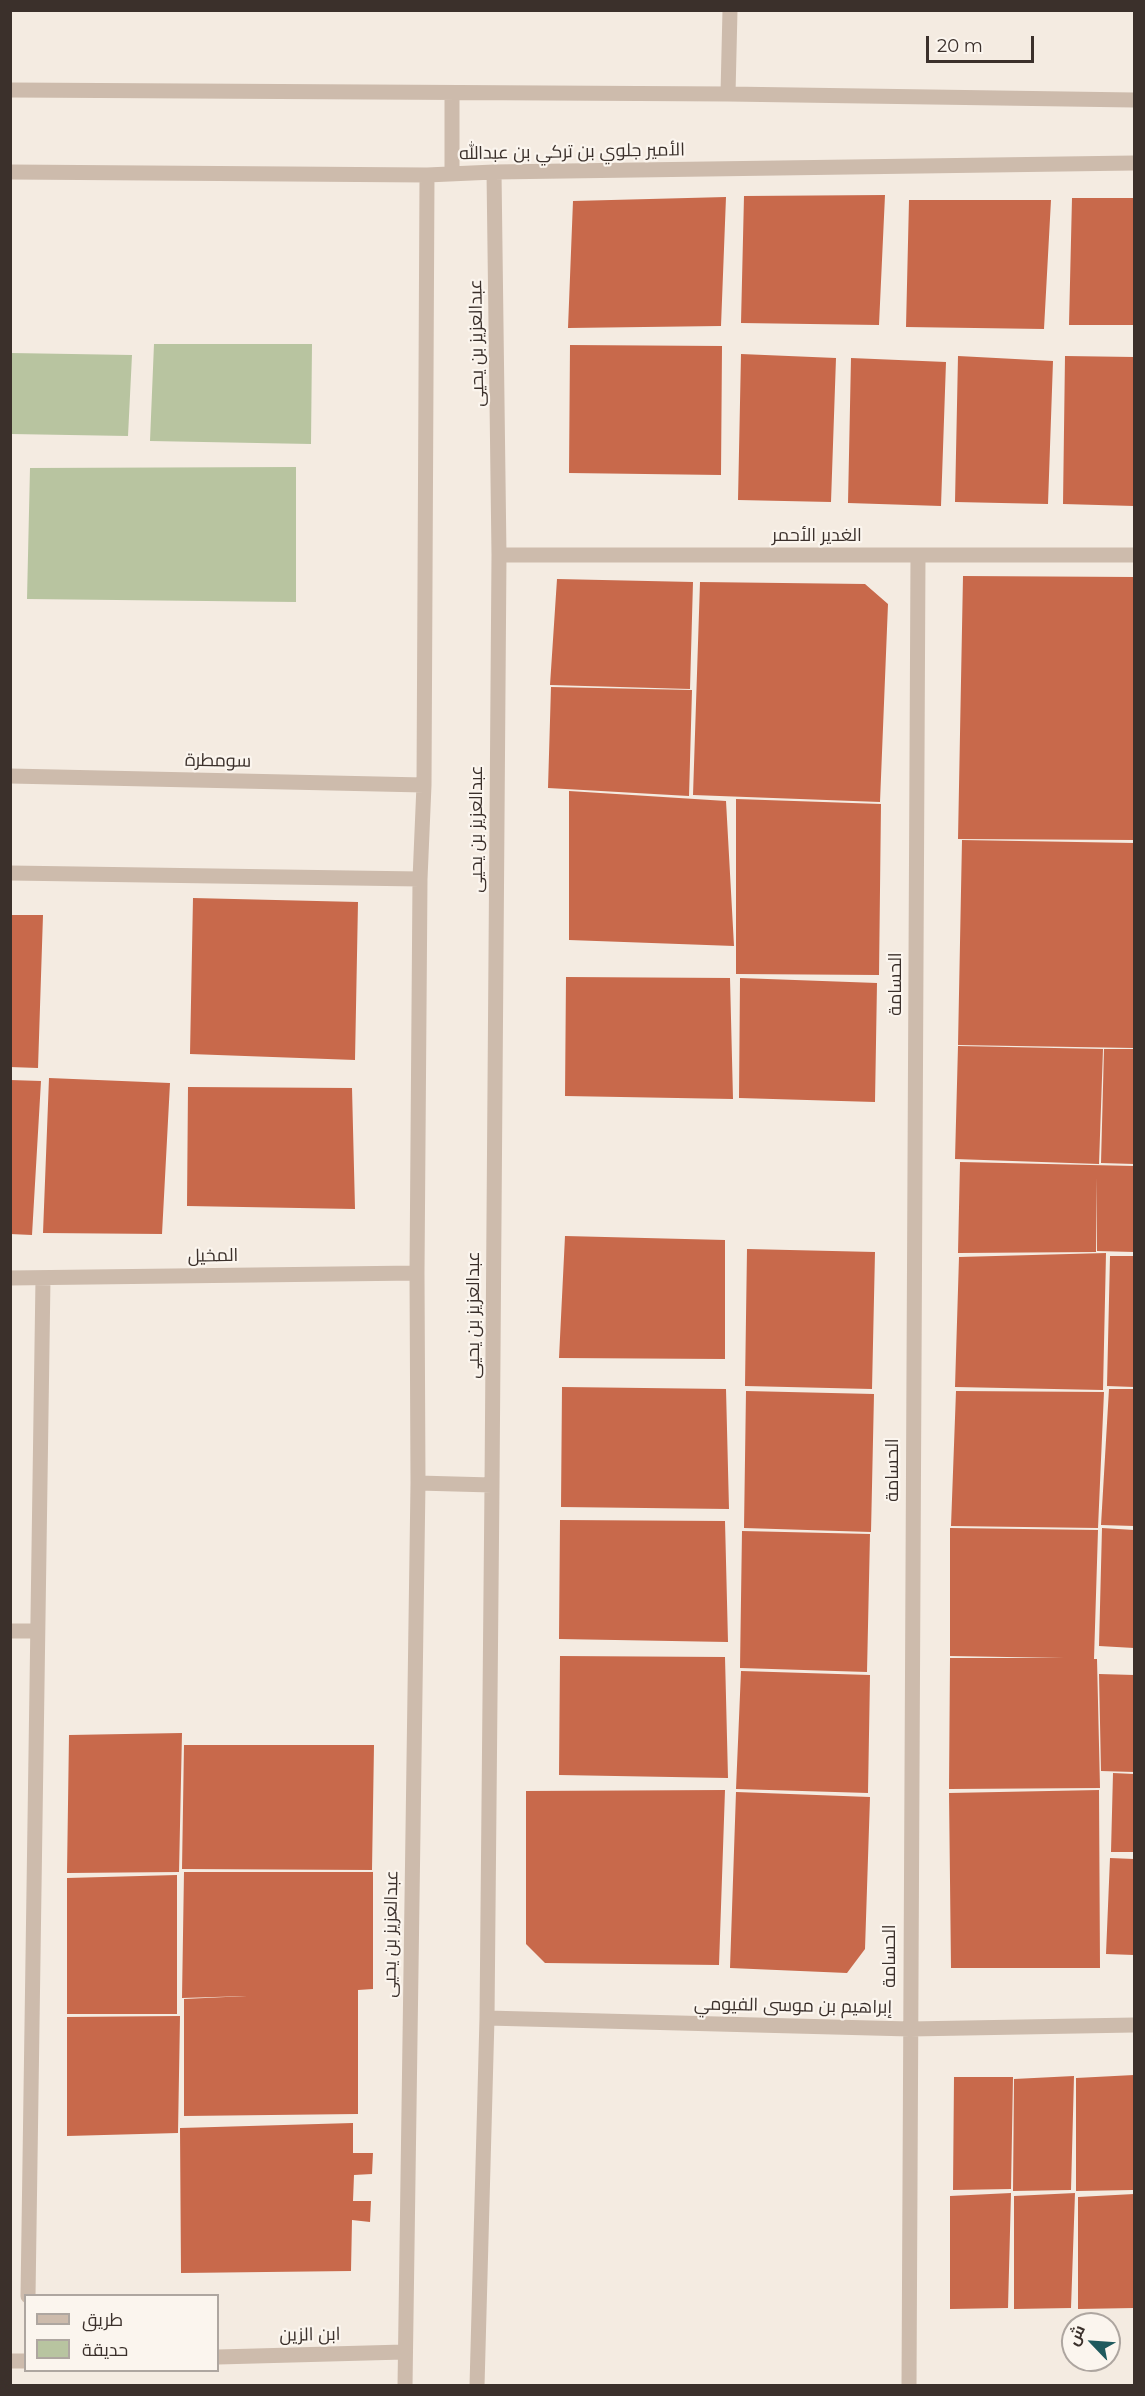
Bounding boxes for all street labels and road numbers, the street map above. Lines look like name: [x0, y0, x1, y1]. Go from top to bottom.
street label: الأمير جلوي بن تركي بن عبدالله: [459, 139, 685, 165]
street label: عبدالعزيز بن يحيى: [465, 279, 489, 407]
street label: الغدير الأحمر: [772, 525, 862, 547]
street label: سومطرة: [185, 750, 251, 772]
street label: عبدالعزيز بن يحيى: [466, 765, 488, 893]
street label: الحسامة: [885, 952, 907, 1016]
street label: المخيل: [187, 1245, 239, 1267]
street label: عبدالعزيز بن يحيى: [463, 1251, 485, 1379]
street label: الحسامة: [882, 1438, 904, 1502]
street label: عبدالعزيز بن يحيى: [379, 1870, 403, 1998]
street label: الحسامة: [879, 1924, 901, 1988]
street label: إبراهيم بن موسى الفيومي: [694, 1993, 892, 2019]
street label: ابن الزين: [279, 2324, 341, 2346]

